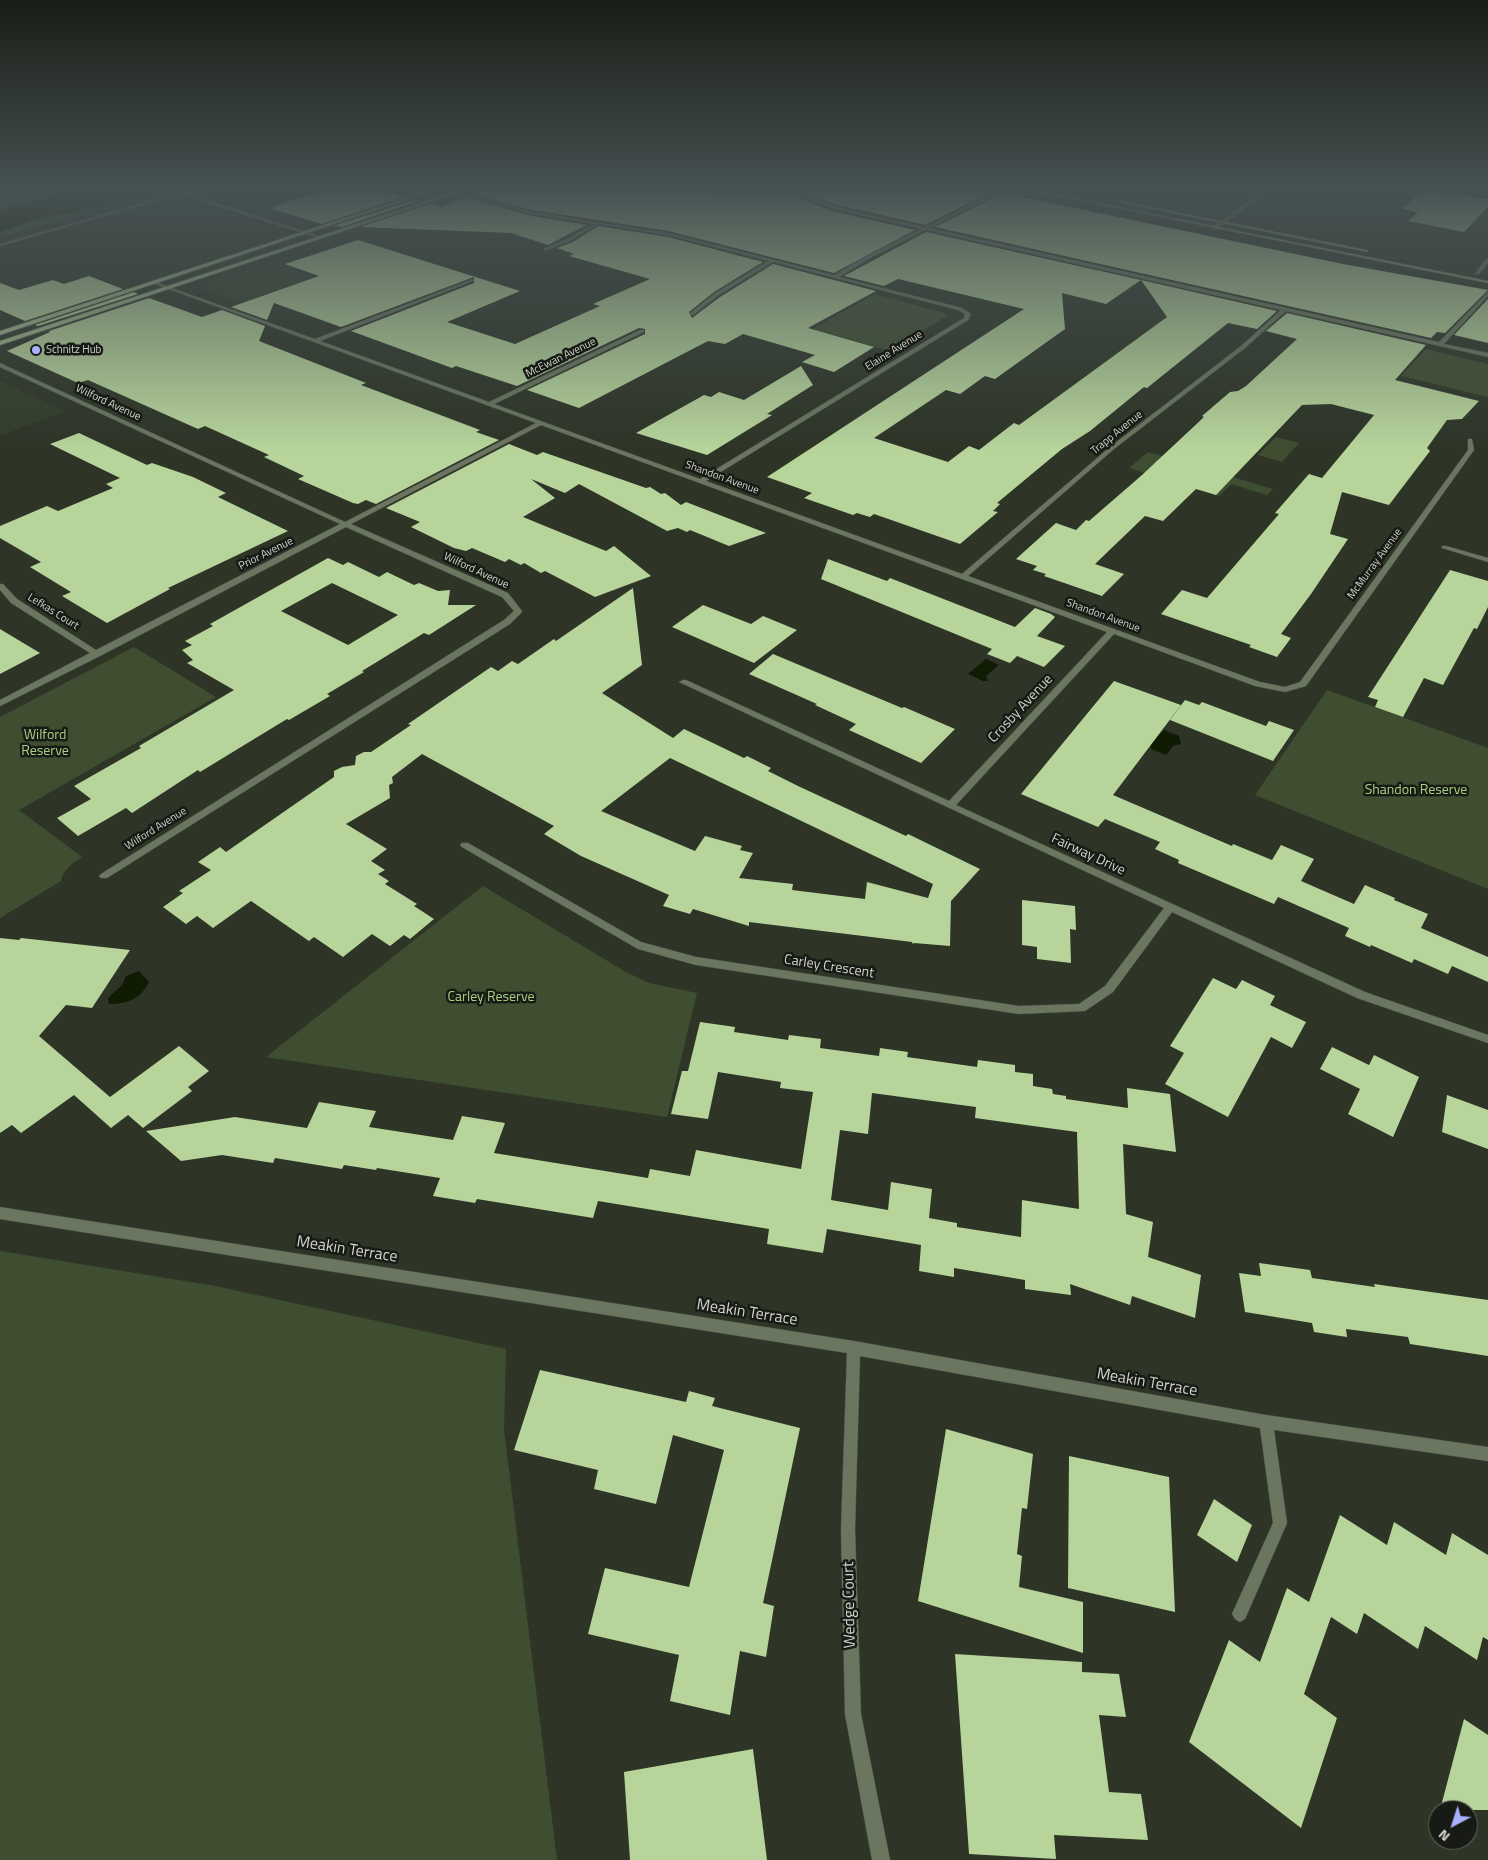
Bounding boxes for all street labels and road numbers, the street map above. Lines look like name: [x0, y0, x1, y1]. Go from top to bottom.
street label: Elaine Avenue: [863, 328, 925, 374]
street label: McEwan Avenue: [524, 335, 598, 381]
street label: Wilford Avenue: [73, 382, 143, 424]
street label: Trapp Avenue: [1089, 408, 1145, 458]
street label: Shandon Avenue: [683, 459, 761, 497]
street label: McMurray Avenue: [1345, 526, 1405, 602]
street label: Prior Avenue: [237, 535, 295, 573]
street label: Wilford Avenue: [441, 550, 511, 592]
street label: Lefkas Court: [25, 591, 81, 633]
street label: Shandon Avenue: [1064, 597, 1142, 635]
street label: Crosby Avenue: [985, 671, 1057, 747]
street label: Wilford Avenue: [123, 805, 189, 853]
street label: Fairway Drive: [1048, 831, 1128, 879]
street label: Carley Crescent: [783, 952, 875, 982]
street label: Meakin Terrace: [295, 1233, 399, 1267]
street label: Meakin Terrace: [695, 1296, 799, 1330]
street label: Meakin Terrace: [1095, 1365, 1199, 1401]
street label: Wedge Court: [840, 1561, 860, 1649]

